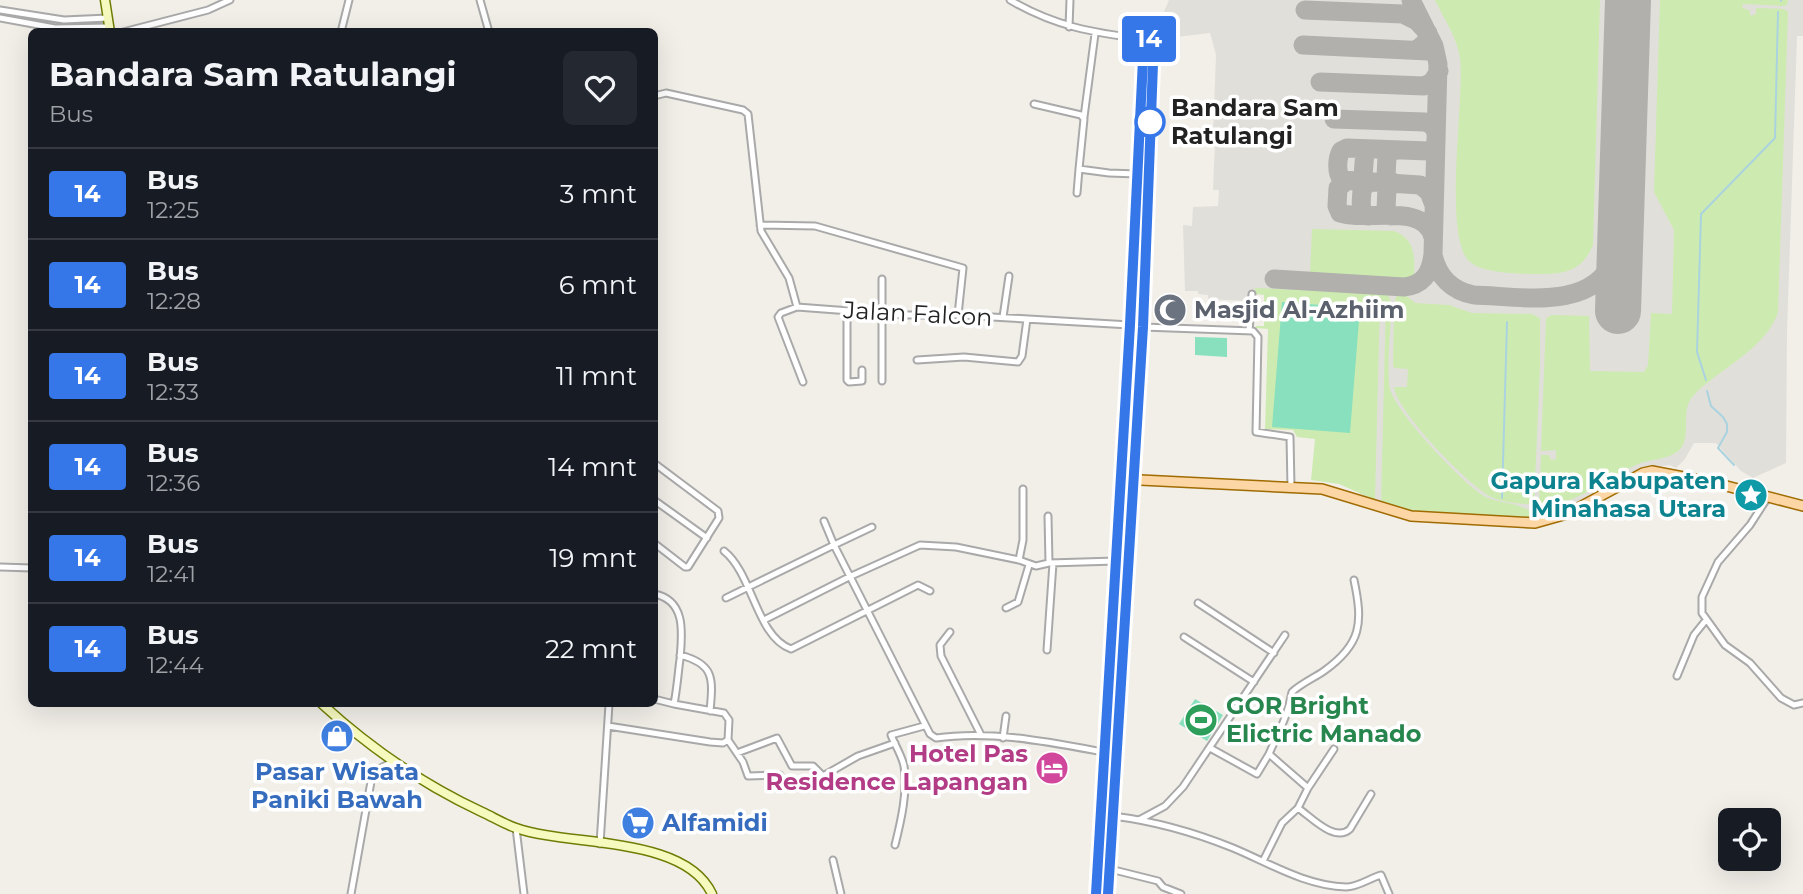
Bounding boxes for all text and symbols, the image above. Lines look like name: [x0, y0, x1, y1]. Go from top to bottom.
line badge: 14: [1118, 16, 1180, 62]
text: 14: [1136, 24, 1162, 53]
button: heart: [563, 51, 637, 125]
text: Bandara Sam Ratulangi: [49, 54, 456, 94]
place label: Bandara Sam Ratulangi: [1171, 93, 1339, 150]
text: Bus: [49, 100, 93, 128]
marker: Bandara Sam Ratulangi: [1135, 107, 1165, 137]
text: Bus: [147, 164, 199, 196]
text: 3 mnt: [560, 178, 637, 210]
text: 14: [75, 179, 100, 208]
text: 12:25: [147, 196, 199, 224]
text: Bus: [147, 255, 199, 287]
text: 6 mnt: [559, 269, 637, 301]
text: 14: [75, 270, 100, 299]
text: 12:28: [147, 287, 201, 315]
mosque icon: Masjid Al-Azhiim: [1151, 291, 1189, 329]
street label: Jalan Falcon: [842, 295, 993, 332]
place label: Masjid Al-Azhiim: [1194, 295, 1404, 324]
text: Bus: [147, 346, 199, 378]
text: 11 mnt: [556, 360, 637, 392]
text: 14: [75, 361, 100, 390]
text: 12:33: [147, 378, 199, 406]
text: Bus: [147, 437, 199, 469]
text: 14 mnt: [548, 451, 637, 483]
text: 14: [75, 452, 100, 481]
place label: Gapura Kabupaten Minahasa Utara: [1490, 466, 1726, 523]
text: 12:36: [147, 469, 200, 497]
place icon: Gapura Kabupaten Minahasa Utara: [1732, 476, 1770, 514]
text: Bus: [147, 528, 199, 560]
text: 19 mnt: [549, 542, 637, 574]
text: 14: [75, 543, 100, 572]
text: 12:41: [147, 560, 196, 588]
text: Bus: [147, 619, 199, 651]
text: 22 mnt: [545, 633, 637, 665]
text: 14: [75, 634, 100, 663]
text: 12:44: [147, 651, 204, 679]
place label: GOR Bright Elictric Manado: [1226, 691, 1421, 748]
sports icon: GOR Bright Elictric Manado: [1182, 701, 1220, 739]
shop icon: Pasar Wisata Paniki Bawah: [318, 717, 356, 755]
place label: Hotel Pas Residence Lapangan: [765, 739, 1028, 796]
hotel icon: Hotel Pas Residence Lapangan: [1033, 749, 1071, 787]
place label: Pasar Wisata Paniki Bawah: [251, 757, 423, 814]
supermarket icon: Alfamidi: [619, 804, 657, 842]
place label: Alfamidi: [661, 808, 768, 837]
map controls: [1718, 808, 1781, 871]
button: locate: [1718, 808, 1781, 871]

